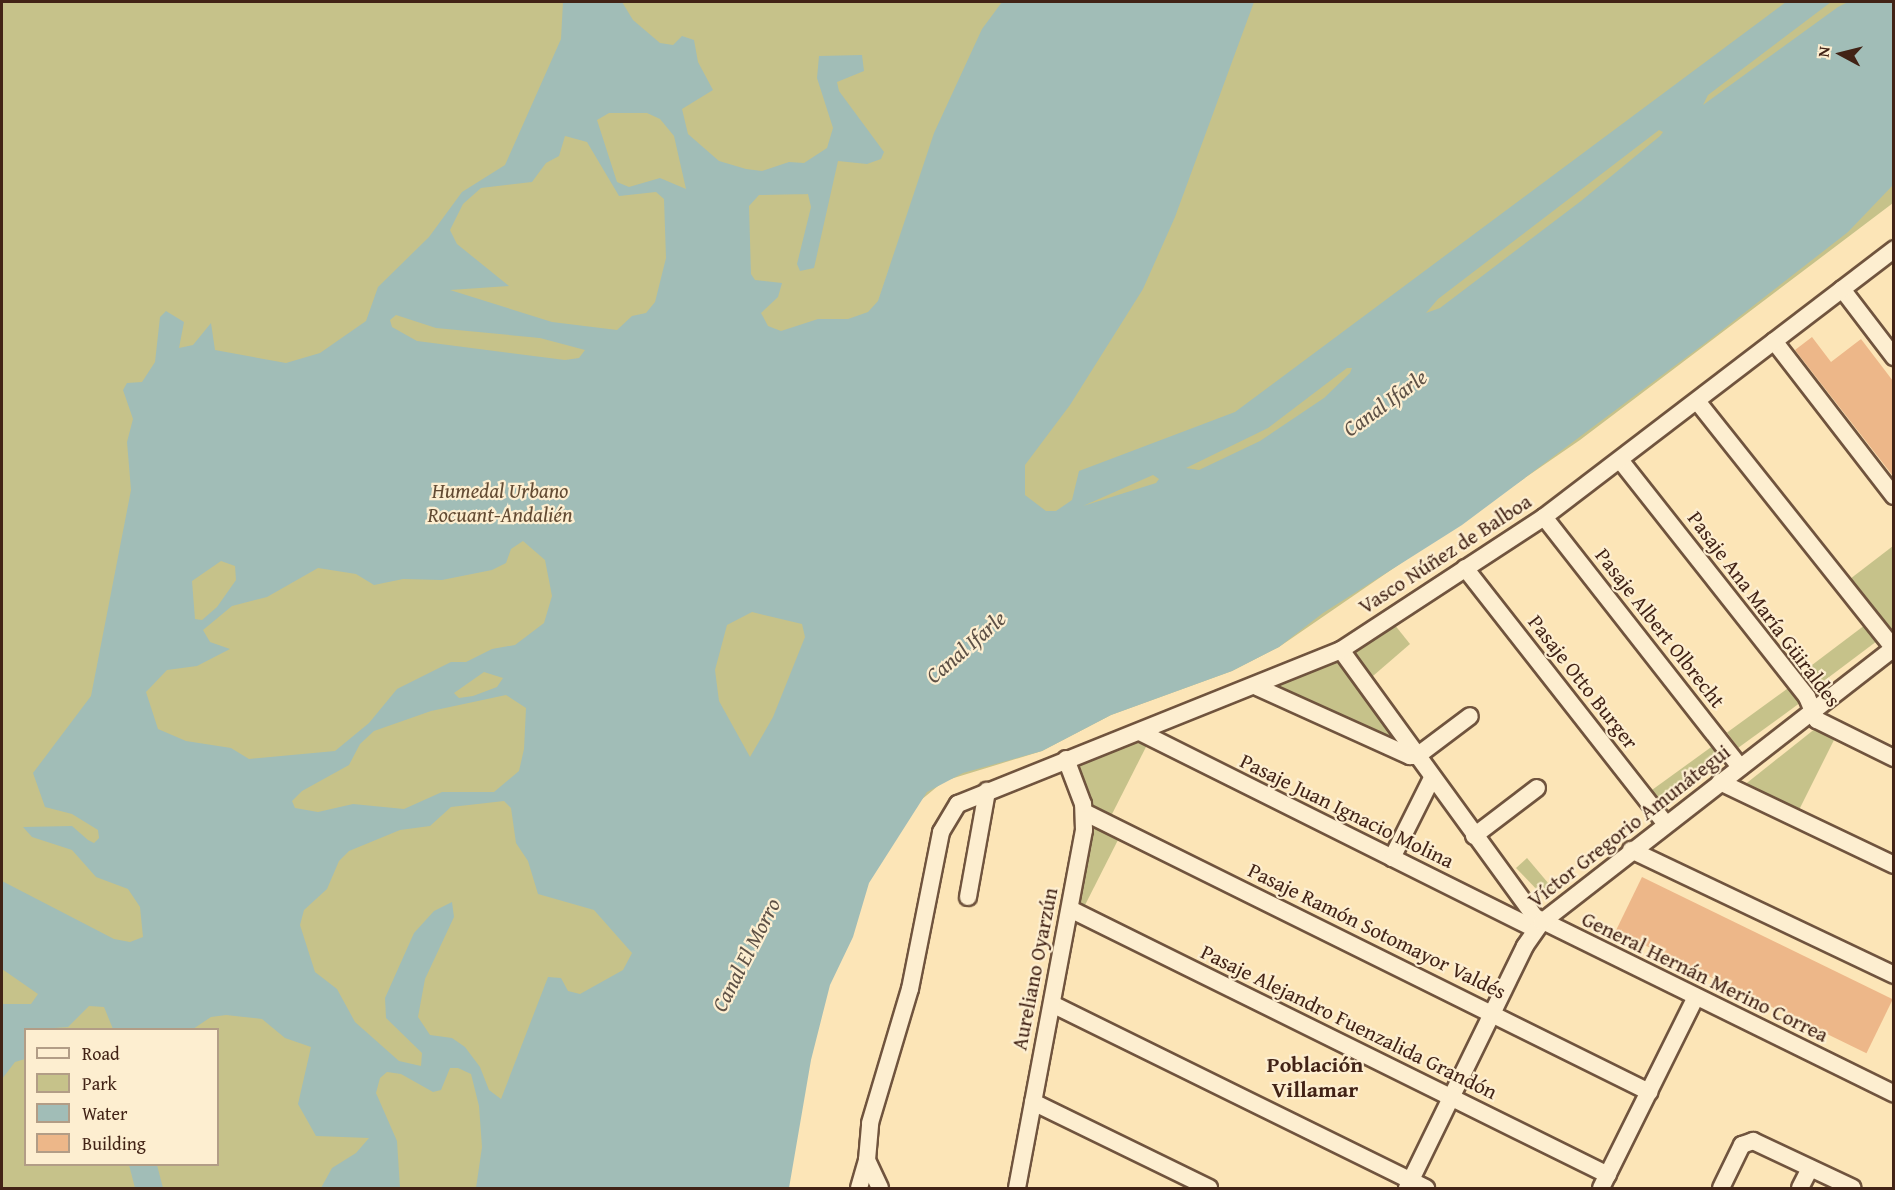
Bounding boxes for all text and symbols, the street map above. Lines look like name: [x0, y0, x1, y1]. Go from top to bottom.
north arrow: [1811, 24, 1871, 84]
text: N: [1811, 45, 1836, 59]
water label: Canal Ifarle: [1338, 364, 1432, 442]
park label: Humedal Urbano Rocuant-Andalién: [427, 478, 573, 528]
street label: Vasco Núñez de Balboa: [1354, 489, 1536, 619]
street label: Pasaje Ana María Güiraldes: [1682, 506, 1846, 712]
street label: Pasaje Albert Olbrecht: [1590, 543, 1730, 713]
water label: Canal Ifarle: [921, 605, 1011, 689]
street label: Pasaje Otto Burger: [1523, 610, 1643, 754]
street label: Víctor Gregorio Amunátegui: [1523, 739, 1735, 913]
street label: Pasaje Juan Ignacio Molina: [1236, 748, 1458, 874]
street label: Pasaje Ramón Sotomayor Valdés: [1244, 857, 1510, 1005]
street label: Aureliano Oyarzún: [1007, 886, 1063, 1052]
water label: Canal El Morro: [706, 894, 786, 1016]
street label: General Hernán Merino Correa: [1578, 906, 1832, 1048]
street label: Pasaje Alejandro Fuenzalida Grandón: [1197, 939, 1501, 1105]
legend: [24, 1028, 219, 1166]
text: Road: [82, 1040, 120, 1067]
district label: Población Villamar: [1267, 1051, 1363, 1102]
text: Park: [82, 1070, 117, 1097]
text: Water: [82, 1100, 127, 1127]
text: Building: [82, 1130, 146, 1157]

